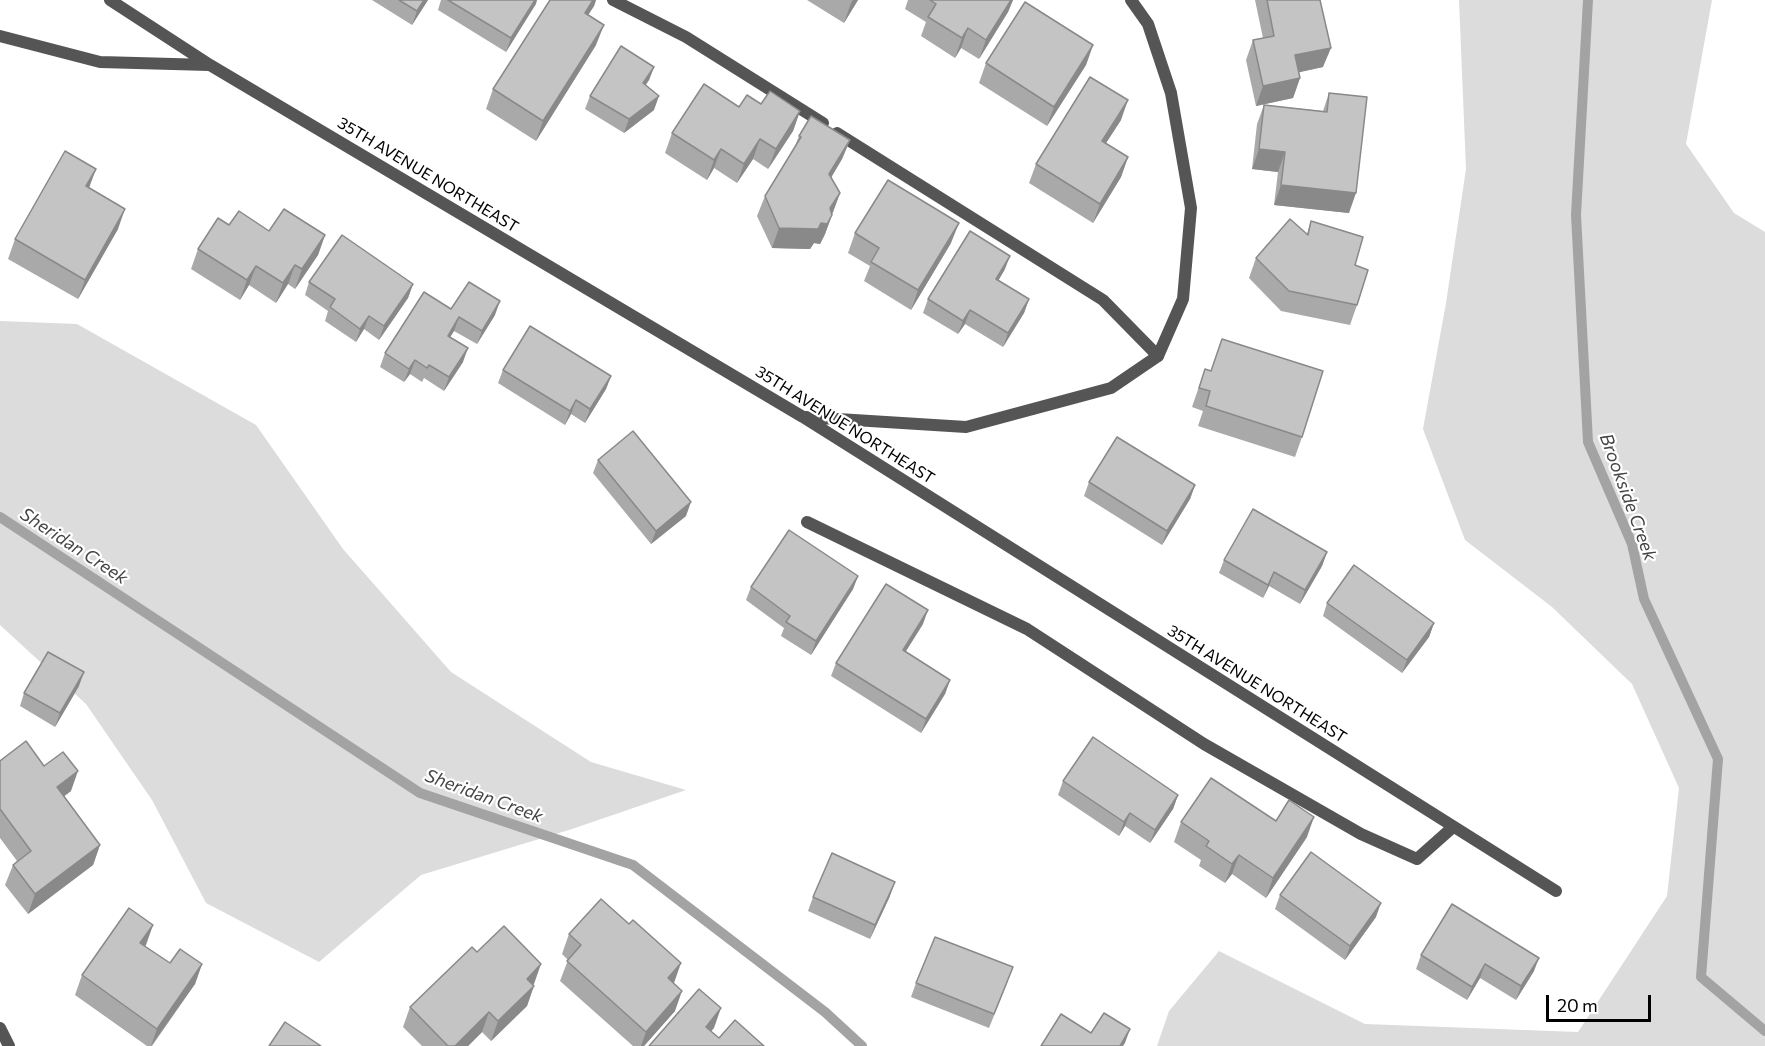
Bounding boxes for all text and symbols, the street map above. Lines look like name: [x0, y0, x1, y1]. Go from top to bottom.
street label: 35TH AVENUE NORTHEAST: [334, 113, 522, 237]
street label: 35TH AVENUE NORTHEAST: [752, 362, 938, 488]
water label: Brookside Creek: [1595, 430, 1661, 564]
water label: Sheridan Creek: [16, 503, 132, 589]
street label: 35TH AVENUE NORTHEAST: [1164, 621, 1350, 747]
water label: Sheridan Creek: [422, 765, 546, 827]
scale bar: [1549, 983, 1654, 1021]
text: 20 m: [1557, 994, 1598, 1016]

